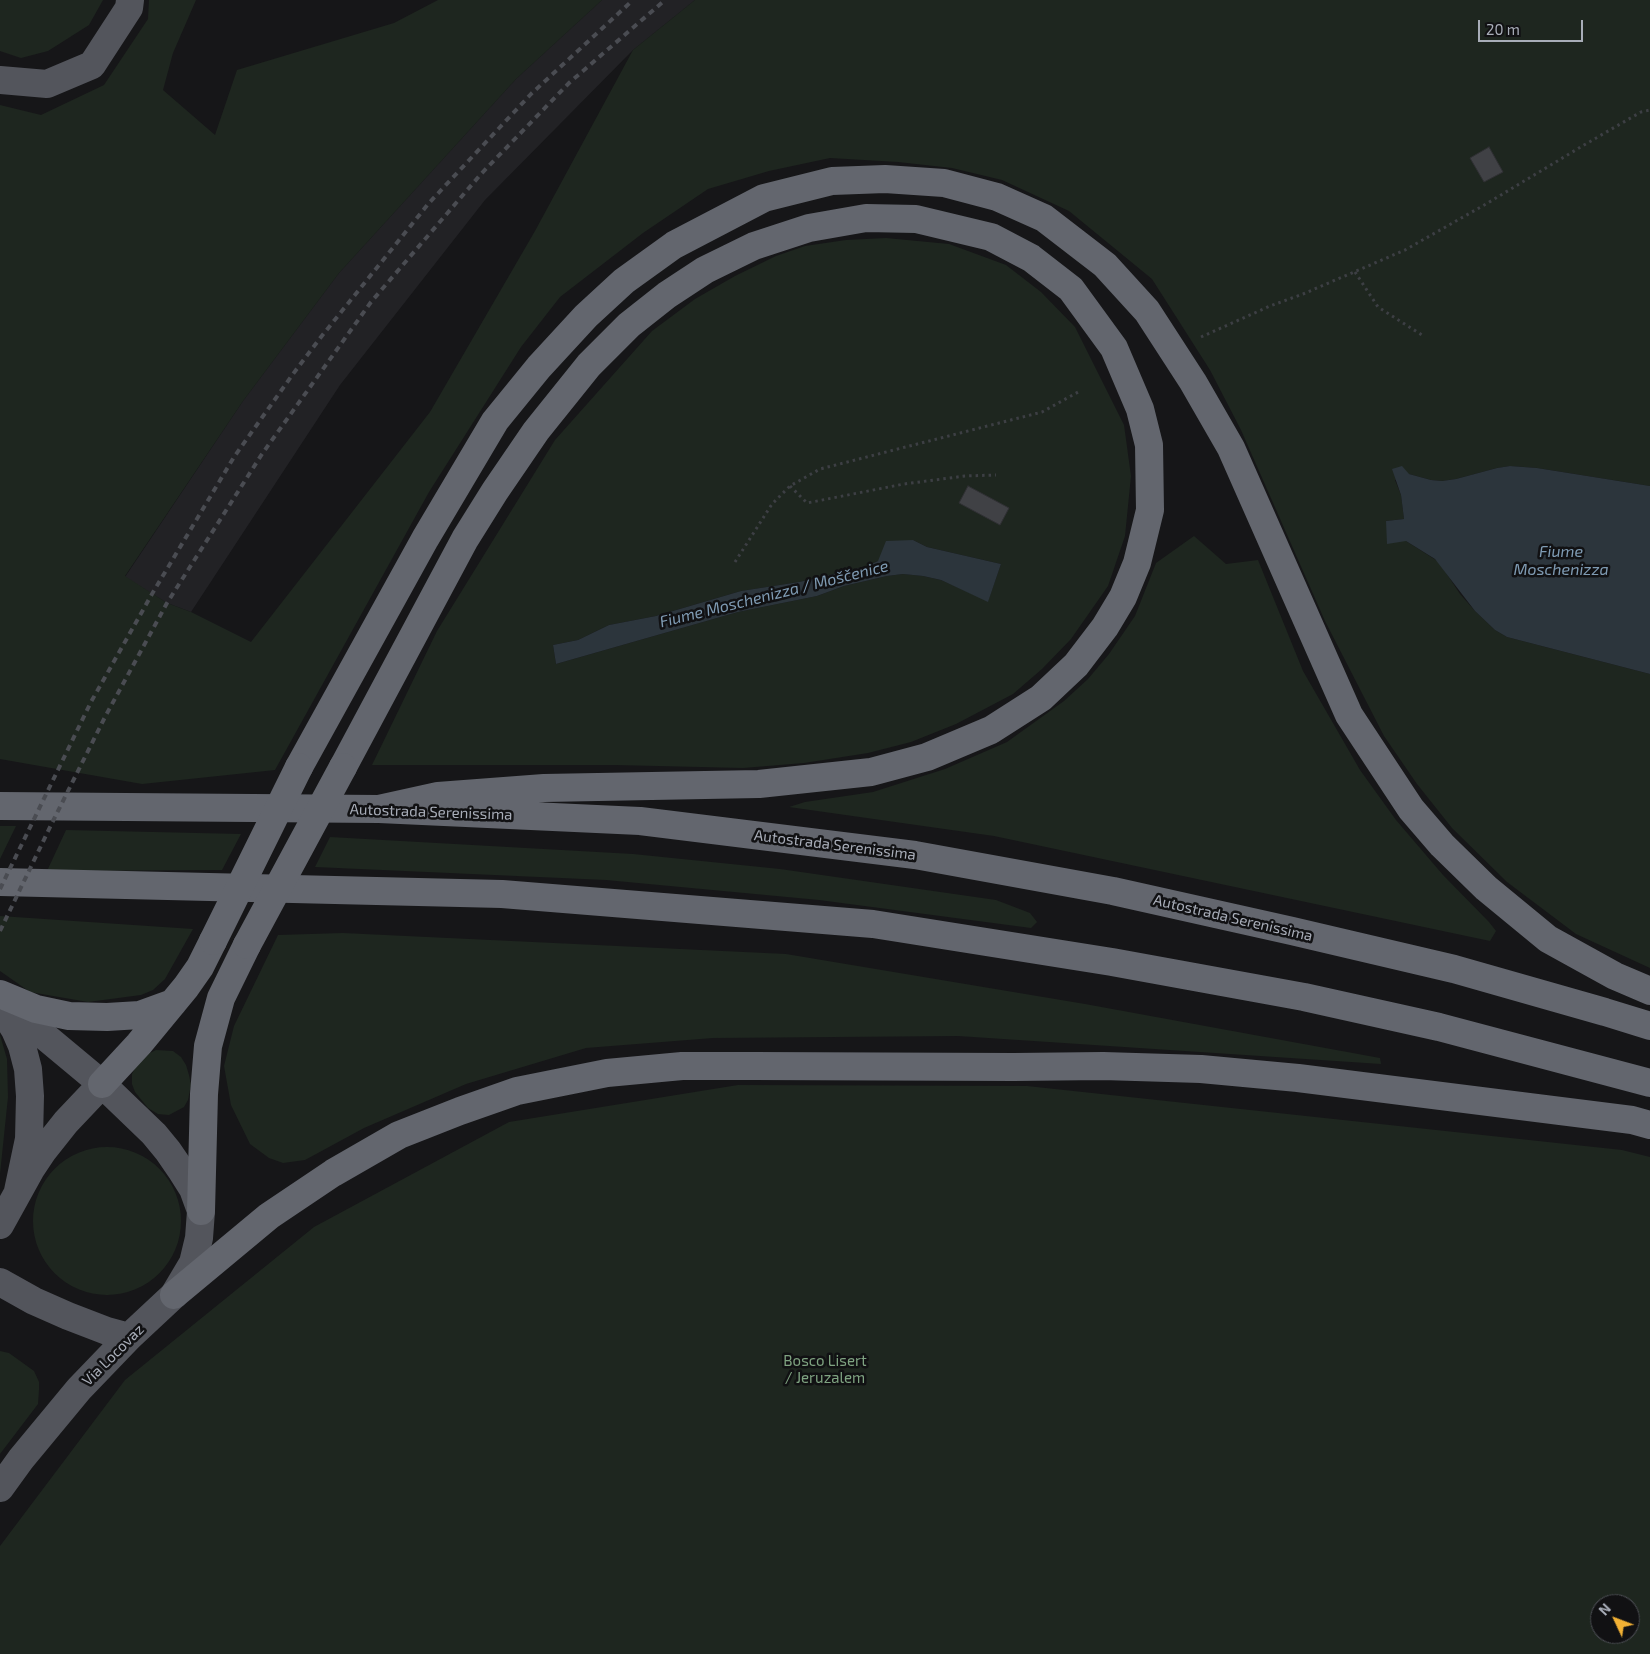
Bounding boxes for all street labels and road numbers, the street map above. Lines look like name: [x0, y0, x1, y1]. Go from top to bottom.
street label: Autostrada Serenissima: [349, 800, 513, 824]
street label: Autostrada Serenissima: [753, 826, 917, 864]
street label: Autostrada Serenissima: [1152, 891, 1314, 945]
street label: Via Locovaz: [78, 1320, 148, 1390]

